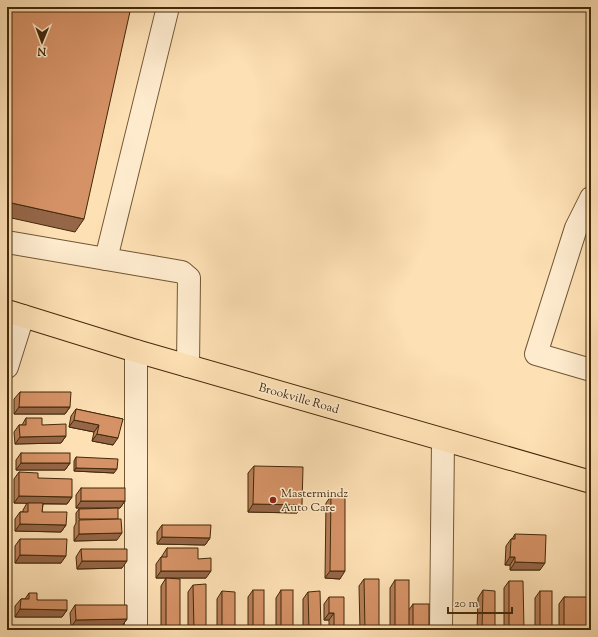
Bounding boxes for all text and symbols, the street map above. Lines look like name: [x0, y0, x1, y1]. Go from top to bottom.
north arrow: [22, 22, 62, 62]
text: N: [37, 43, 47, 59]
street label: Brookville Road: [256, 379, 341, 419]
place label: Mastermindz Auto Care: [281, 485, 349, 517]
marker: Mastermindz Auto Care: [268, 495, 278, 505]
scale bar: [448, 589, 512, 615]
text: 20 m: [454, 595, 479, 613]

